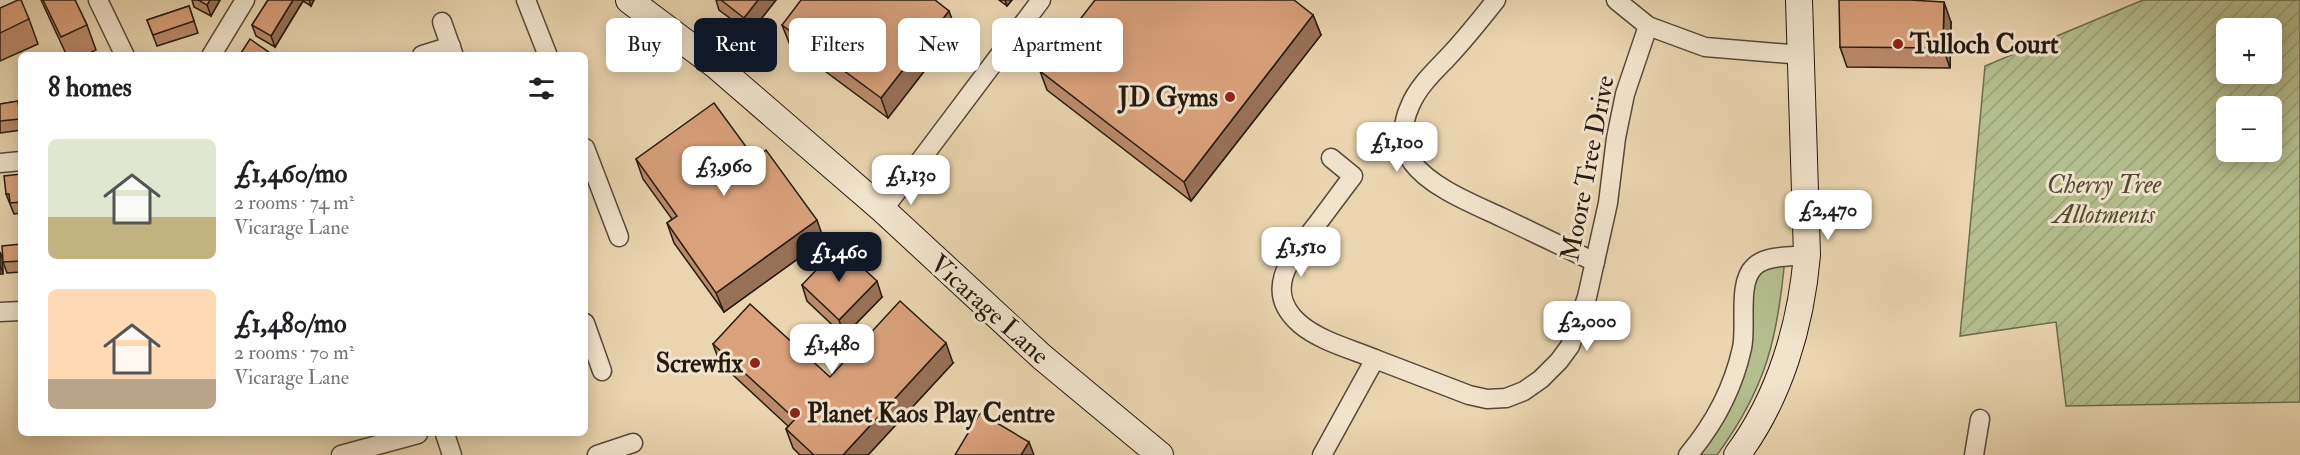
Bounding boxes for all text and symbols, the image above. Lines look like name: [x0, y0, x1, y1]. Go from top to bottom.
chip: Buy: [606, 18, 682, 72]
chip: Rent: [694, 18, 777, 72]
chip: Filters: [789, 18, 886, 72]
chip: New: [898, 18, 980, 72]
chip: Apartment: [992, 18, 1123, 72]
map controls: [2216, 18, 2282, 162]
button: +: [2216, 18, 2282, 84]
place label: Tulloch Court: [1909, 29, 2059, 61]
marker: Tulloch Court: [1891, 37, 1905, 51]
text: 8 homes: [48, 72, 132, 104]
icon: filters: [525, 72, 558, 105]
street label: Moore Tree Drive: [1554, 73, 1622, 264]
place label: JD Gyms: [1116, 82, 1218, 115]
marker: JD Gyms: [1223, 90, 1237, 104]
button: −: [2216, 96, 2282, 162]
pin: £1,100: [1348, 122, 1446, 173]
text: £1,100: [1371, 129, 1423, 154]
pin: £3,960: [675, 146, 773, 197]
text: £3,960: [696, 153, 752, 178]
pin: £1,130: [862, 155, 960, 206]
text: £1,460/mo: [234, 158, 347, 190]
text: £1,130: [886, 162, 936, 187]
icon: home: [96, 163, 168, 235]
park label: Cherry Tree Allotments: [2047, 169, 2162, 231]
text: 2 rooms · 74 m²: [234, 190, 355, 215]
pin: £2,470: [1779, 190, 1877, 241]
text: £2,470: [1799, 197, 1857, 222]
text: Vicarage Lane: [234, 215, 349, 240]
pin: £1,510: [1252, 227, 1350, 278]
pin: £1,460: [790, 232, 888, 283]
text: £1,510: [1275, 234, 1327, 259]
text: £1,460: [811, 239, 867, 264]
street label: Vicarage Lane: [923, 248, 1056, 372]
pin: £2,000: [1538, 301, 1636, 352]
text: £1,480/mo: [234, 308, 346, 340]
text: £2,000: [1557, 308, 1617, 333]
icon: home: [96, 313, 168, 385]
pin: £1,480: [783, 324, 881, 375]
text: £1,480: [804, 331, 860, 356]
text: 2 rooms · 70 m²: [234, 340, 354, 365]
place label: Screwfix: [656, 348, 743, 380]
marker: Screwfix: [748, 356, 762, 370]
text: Vicarage Lane: [234, 365, 349, 390]
place label: Planet Kaos Play Centre: [807, 398, 1055, 431]
marker: Planet Kaos Play Centre: [788, 406, 802, 420]

